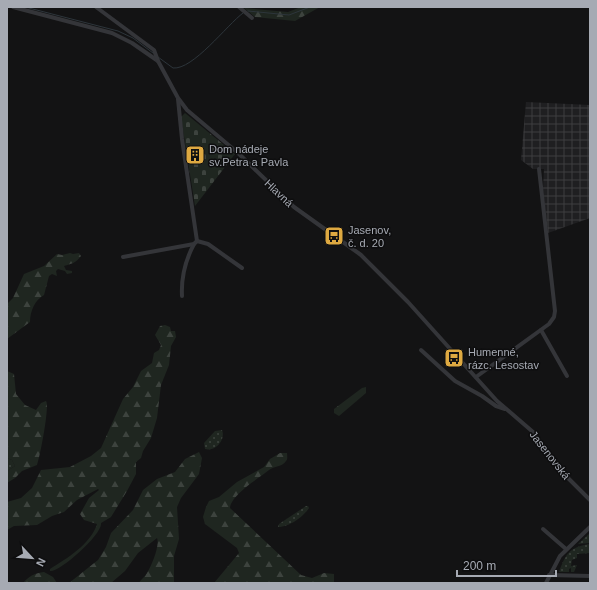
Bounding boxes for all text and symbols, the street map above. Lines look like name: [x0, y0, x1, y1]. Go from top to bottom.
place label: Dom nádeje sv.Petra a Pavla: [209, 143, 289, 168]
building icon: Dom nádeje sv.Petra a Pavla: [184, 144, 206, 166]
street label: Hlavná: [262, 177, 296, 210]
place label: Jasenov, č. d. 20: [348, 224, 391, 249]
bus stop icon: Jasenov, č. d. 20: [323, 225, 345, 247]
place label: Humenné, rázc. Lesostav: [468, 346, 539, 371]
bus stop icon: Humenné, rázc. Lesostav: [443, 347, 465, 369]
street label: Jasenovská: [527, 428, 573, 482]
north arrow: [12, 538, 52, 578]
scale bar: [457, 552, 556, 578]
text: N: [34, 556, 48, 569]
text: 200 m: [463, 559, 496, 573]

